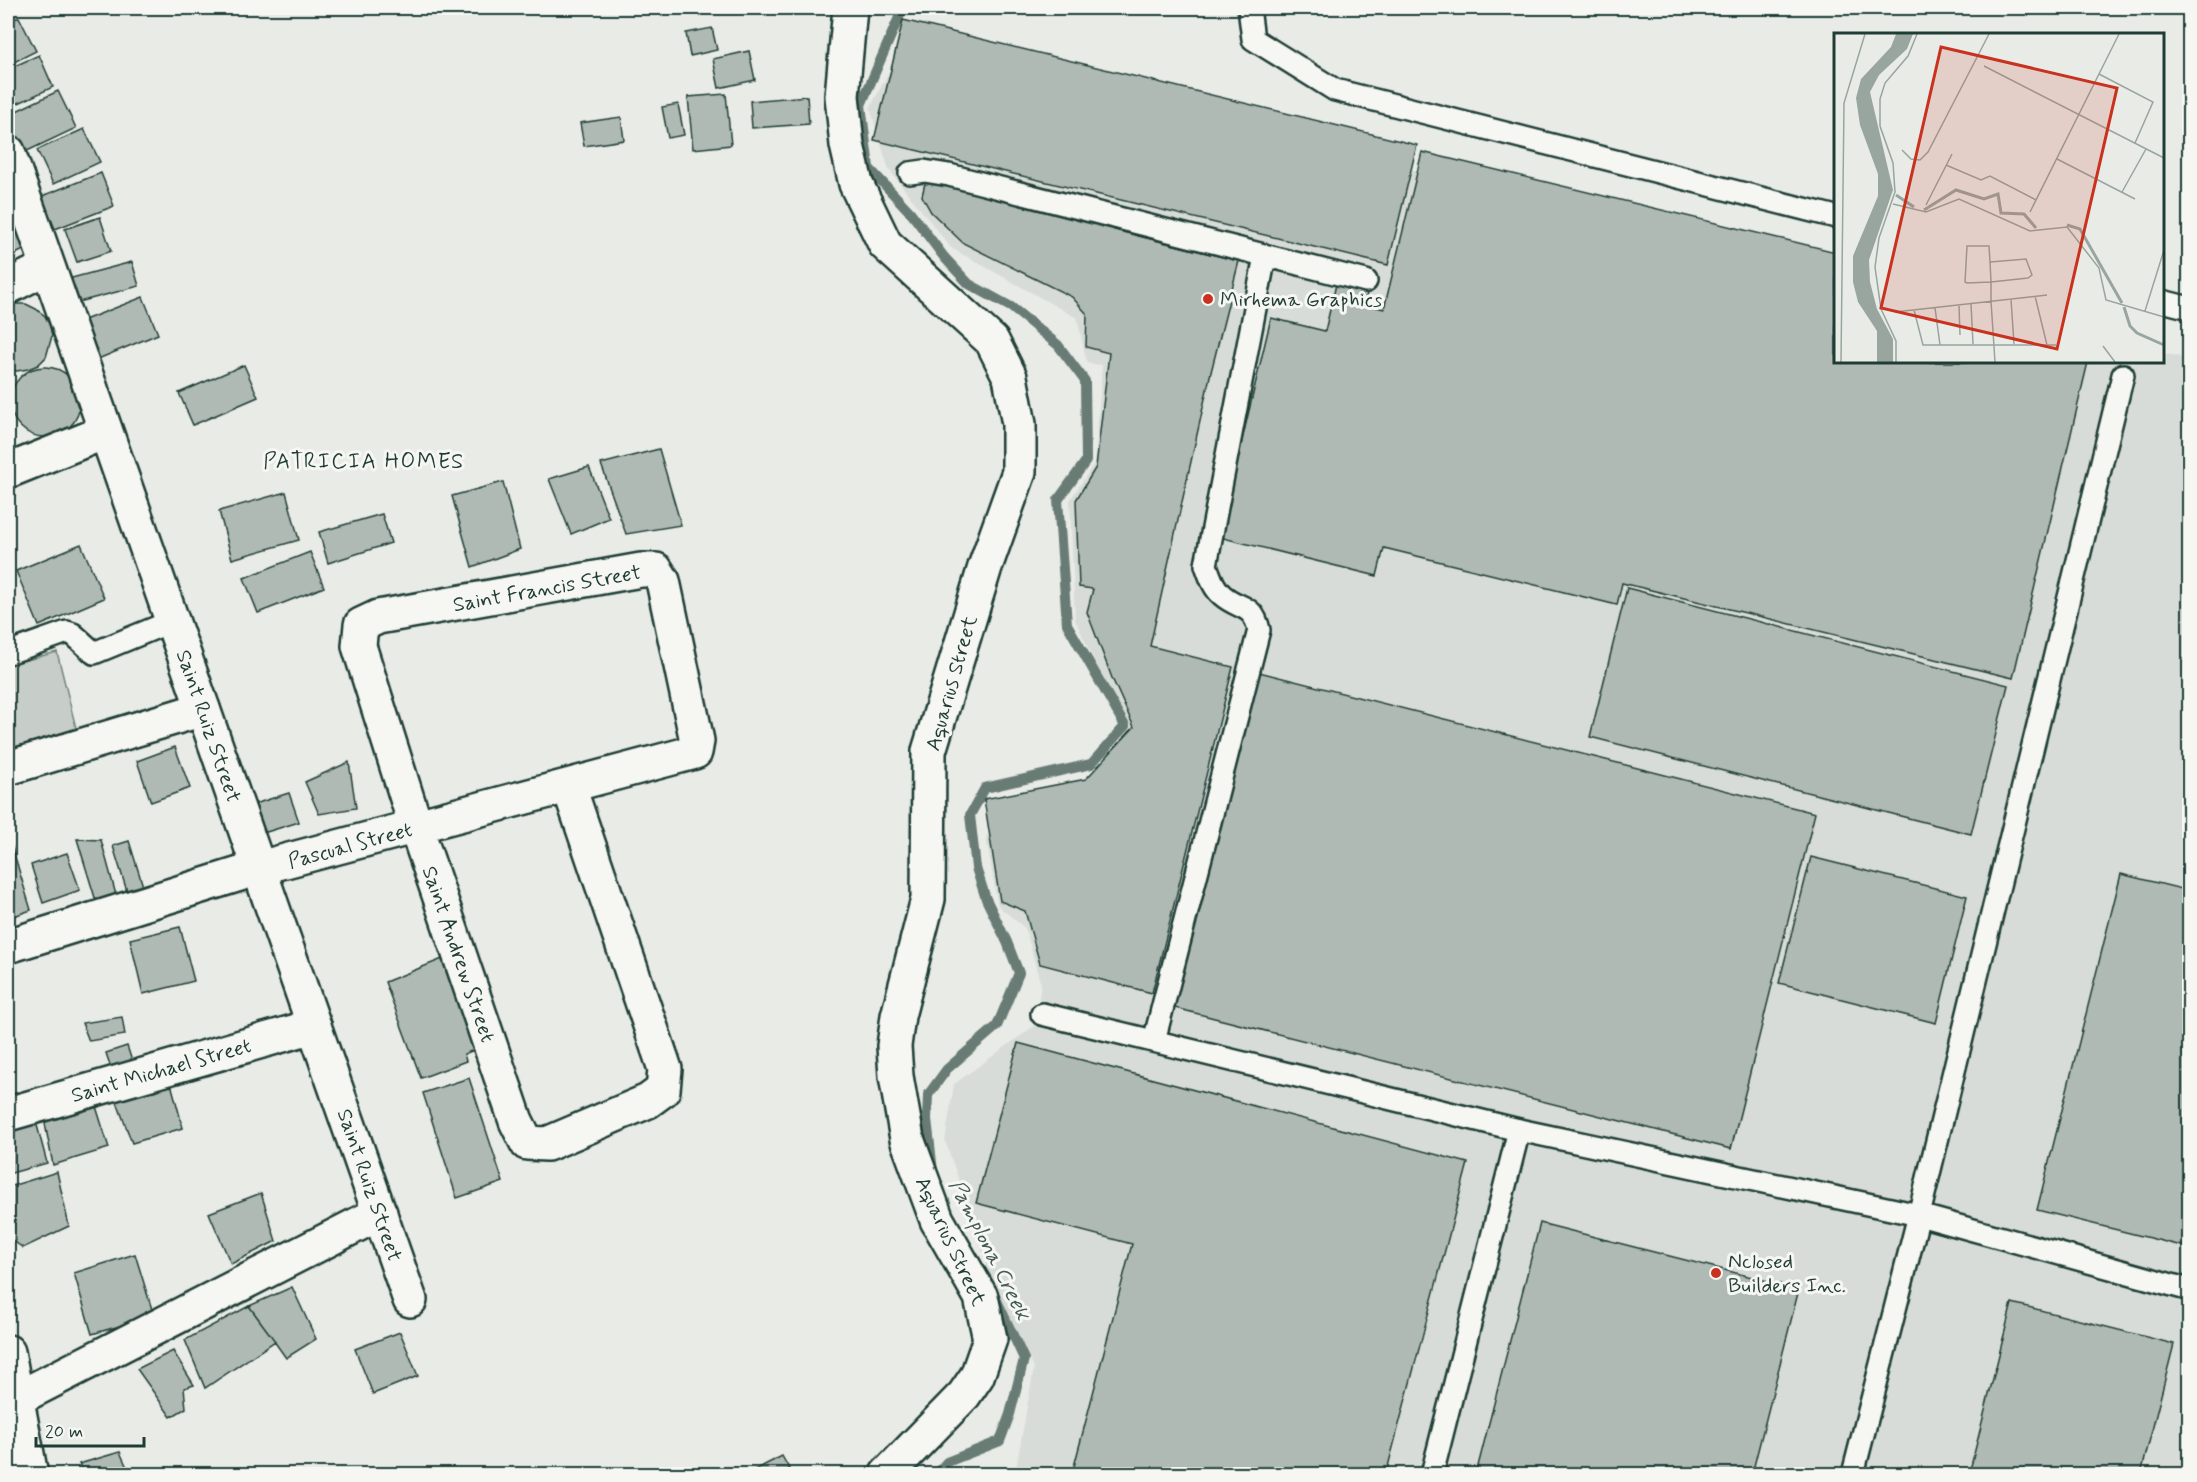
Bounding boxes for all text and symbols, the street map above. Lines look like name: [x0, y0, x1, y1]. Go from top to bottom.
inset map: [1834, 33, 2164, 363]
place label: Mirhema Graphics: [1220, 286, 1382, 314]
marker: Mirhema Graphics: [1201, 292, 1215, 306]
district label: PATRICIA HOMES: [263, 448, 465, 476]
street label: Saint Francis Street: [451, 559, 644, 619]
street label: Aquarius Street: [919, 612, 985, 754]
street label: Saint Ruiz Street: [169, 646, 247, 807]
street label: Pascual Street: [285, 816, 416, 876]
street label: Saint Andrew Street: [415, 862, 501, 1046]
street label: Saint Michael Street: [68, 1032, 255, 1110]
street label: Saint Ruiz Street: [330, 1105, 408, 1266]
street label: Aquarius Street: [908, 1172, 993, 1311]
water label: Pamplona Creek: [942, 1175, 1037, 1326]
place label: Nclosed Builders Inc.: [1728, 1248, 1846, 1300]
marker: Nclosed Builders Inc.: [1709, 1266, 1723, 1280]
scale bar: [36, 1410, 144, 1448]
text: 20 m: [45, 1420, 83, 1444]

